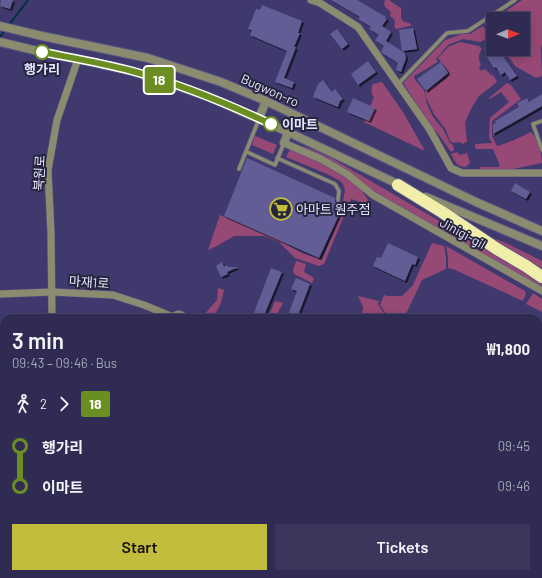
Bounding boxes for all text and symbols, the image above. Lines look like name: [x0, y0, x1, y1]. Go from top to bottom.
north arrow: [486, 12, 530, 56]
map controls: [486, 12, 530, 56]
marker: 행가리: [34, 44, 50, 60]
place label: 행가리: [24, 61, 60, 77]
line badge: 18: [141, 67, 177, 93]
street label: Bugwon-ro: [238, 70, 302, 110]
text: 18: [153, 71, 165, 88]
marker: 이마트: [263, 116, 279, 132]
place label: 이마트: [282, 116, 318, 132]
street label: 북원로: [30, 155, 48, 191]
supermarket icon: 아마트 원주점: [268, 196, 294, 222]
place label: 아마트 원주점: [296, 201, 370, 217]
street label: Jinigi-gil: [437, 214, 489, 252]
street label: 마재1로: [68, 273, 110, 291]
text: 3 min: [12, 327, 64, 353]
text: ₩1,800: [487, 340, 530, 358]
text: 09:43 – 09:46 · Bus: [12, 355, 117, 371]
icon: walk: [12, 393, 34, 415]
icon: forward: [53, 393, 75, 415]
text: 18: [89, 395, 102, 412]
text: 2: [40, 396, 47, 412]
text: 행가리: [42, 438, 83, 456]
text: 09:45: [498, 438, 530, 454]
text: 이마트: [42, 478, 83, 496]
text: 09:46: [498, 478, 530, 494]
button: Start: [12, 524, 267, 570]
button: Tickets: [275, 524, 530, 570]

